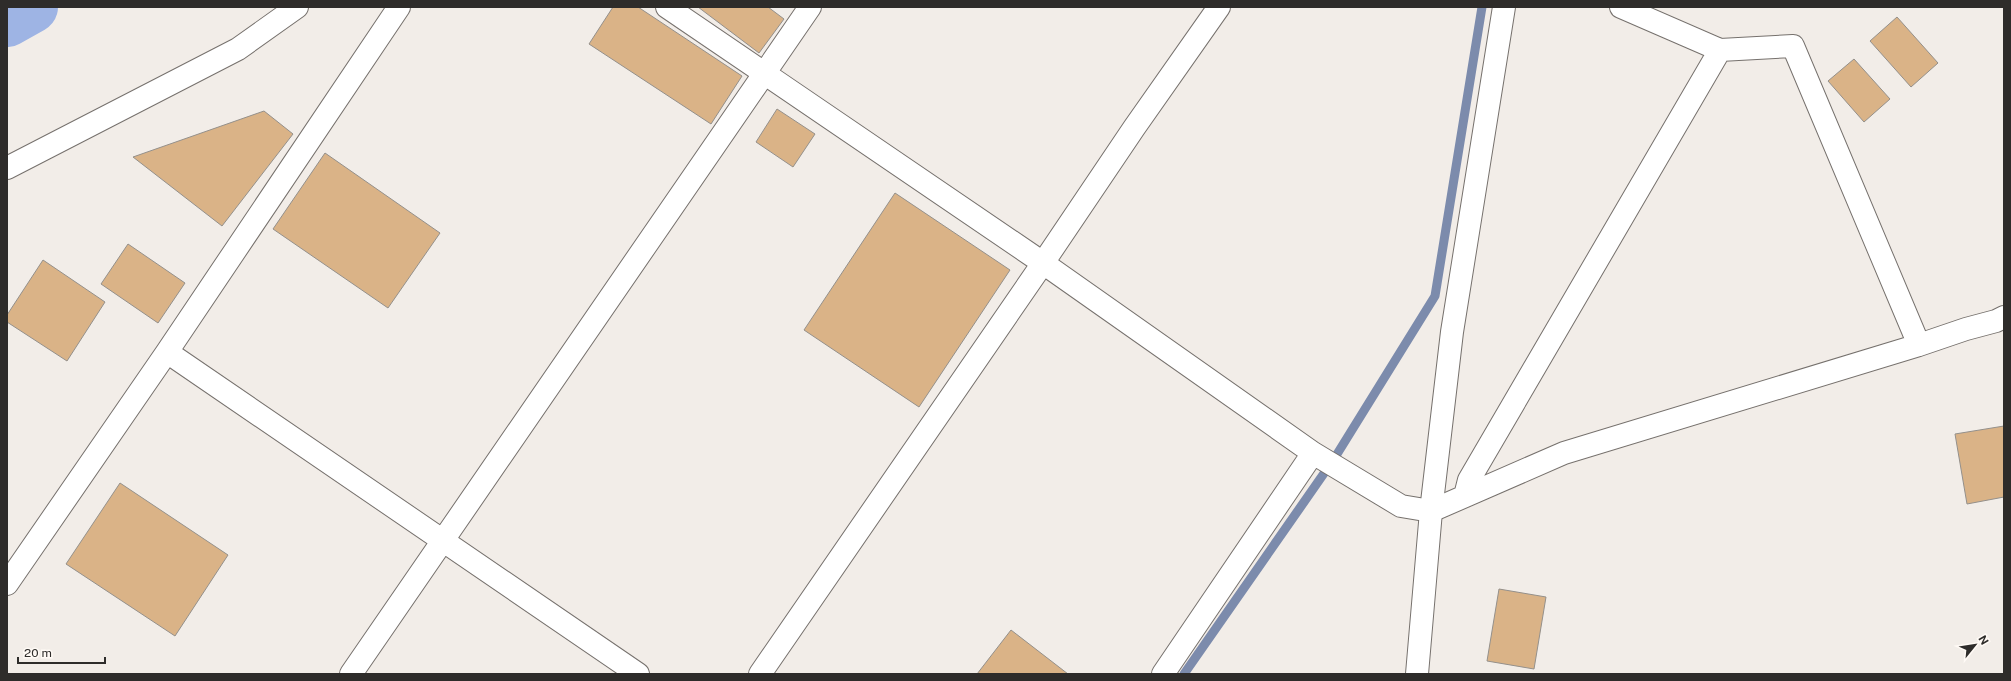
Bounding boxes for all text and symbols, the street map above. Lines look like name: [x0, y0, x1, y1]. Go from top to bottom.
north arrow: [1955, 625, 1995, 665]
text: N: [1976, 633, 1991, 647]
scale bar: [18, 639, 105, 665]
text: 20 m: [24, 646, 52, 660]

